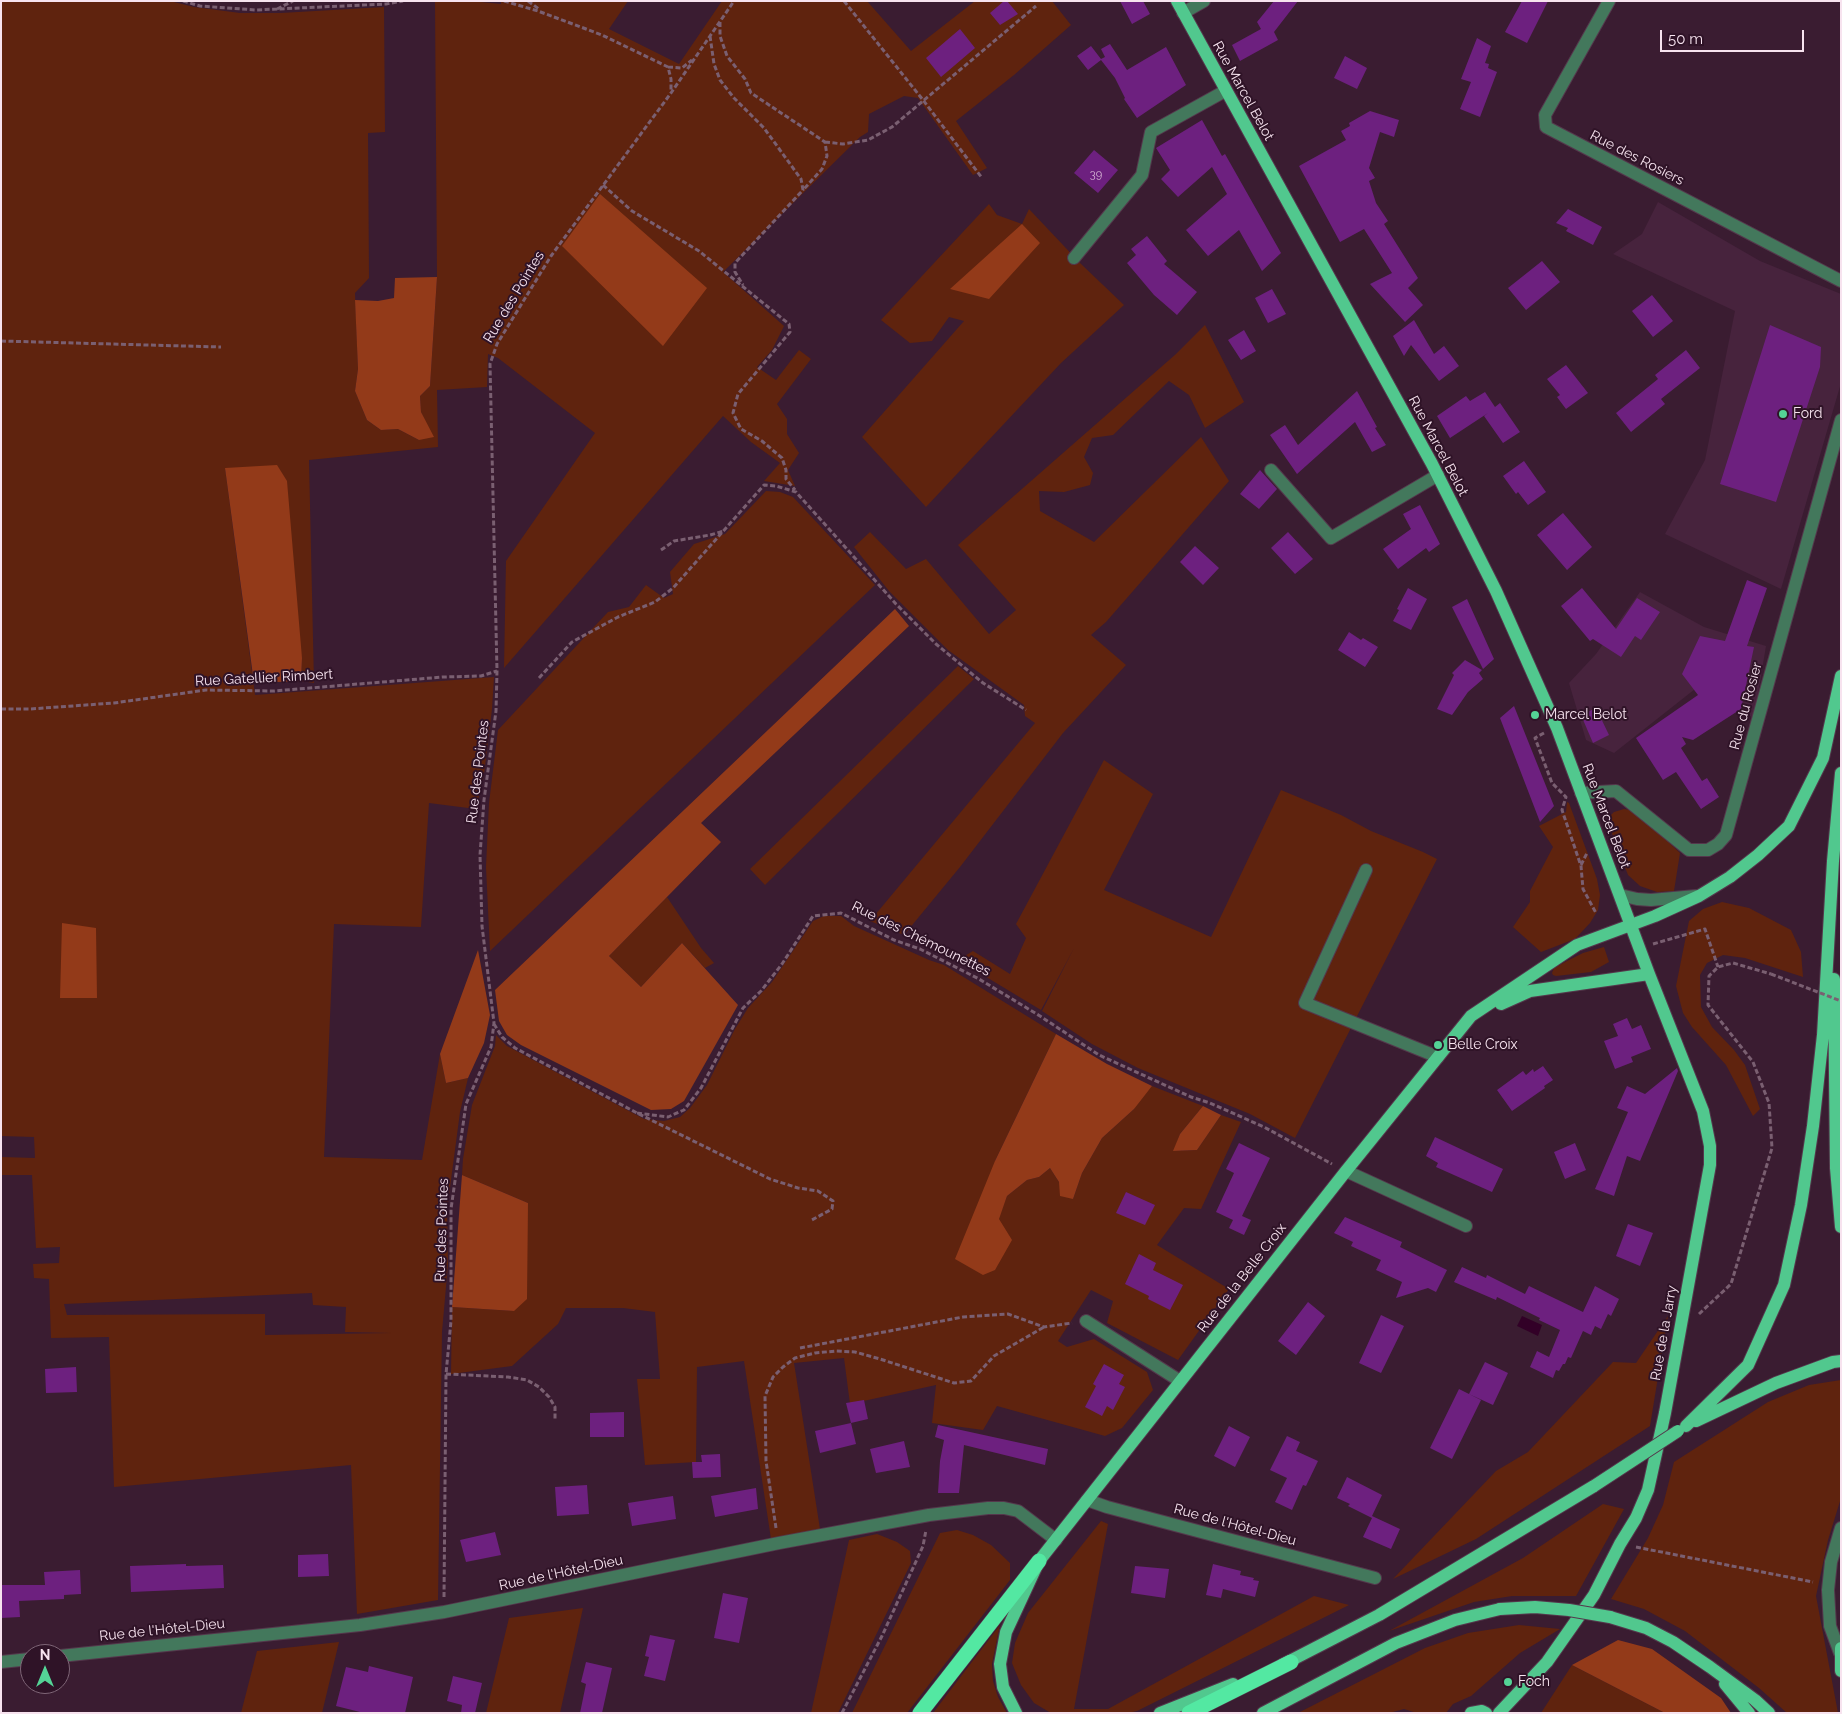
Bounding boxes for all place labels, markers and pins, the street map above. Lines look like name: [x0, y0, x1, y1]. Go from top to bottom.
place label: Ford: [1793, 406, 1823, 422]
marker: Ford: [1777, 408, 1789, 420]
place label: Marcel Belot: [1545, 707, 1627, 723]
marker: Marcel Belot: [1529, 709, 1541, 721]
place label: Belle Croix: [1448, 1037, 1518, 1053]
marker: Belle Croix: [1432, 1039, 1444, 1051]
place label: Foch: [1518, 1674, 1550, 1690]
marker: Foch: [1502, 1676, 1514, 1688]

